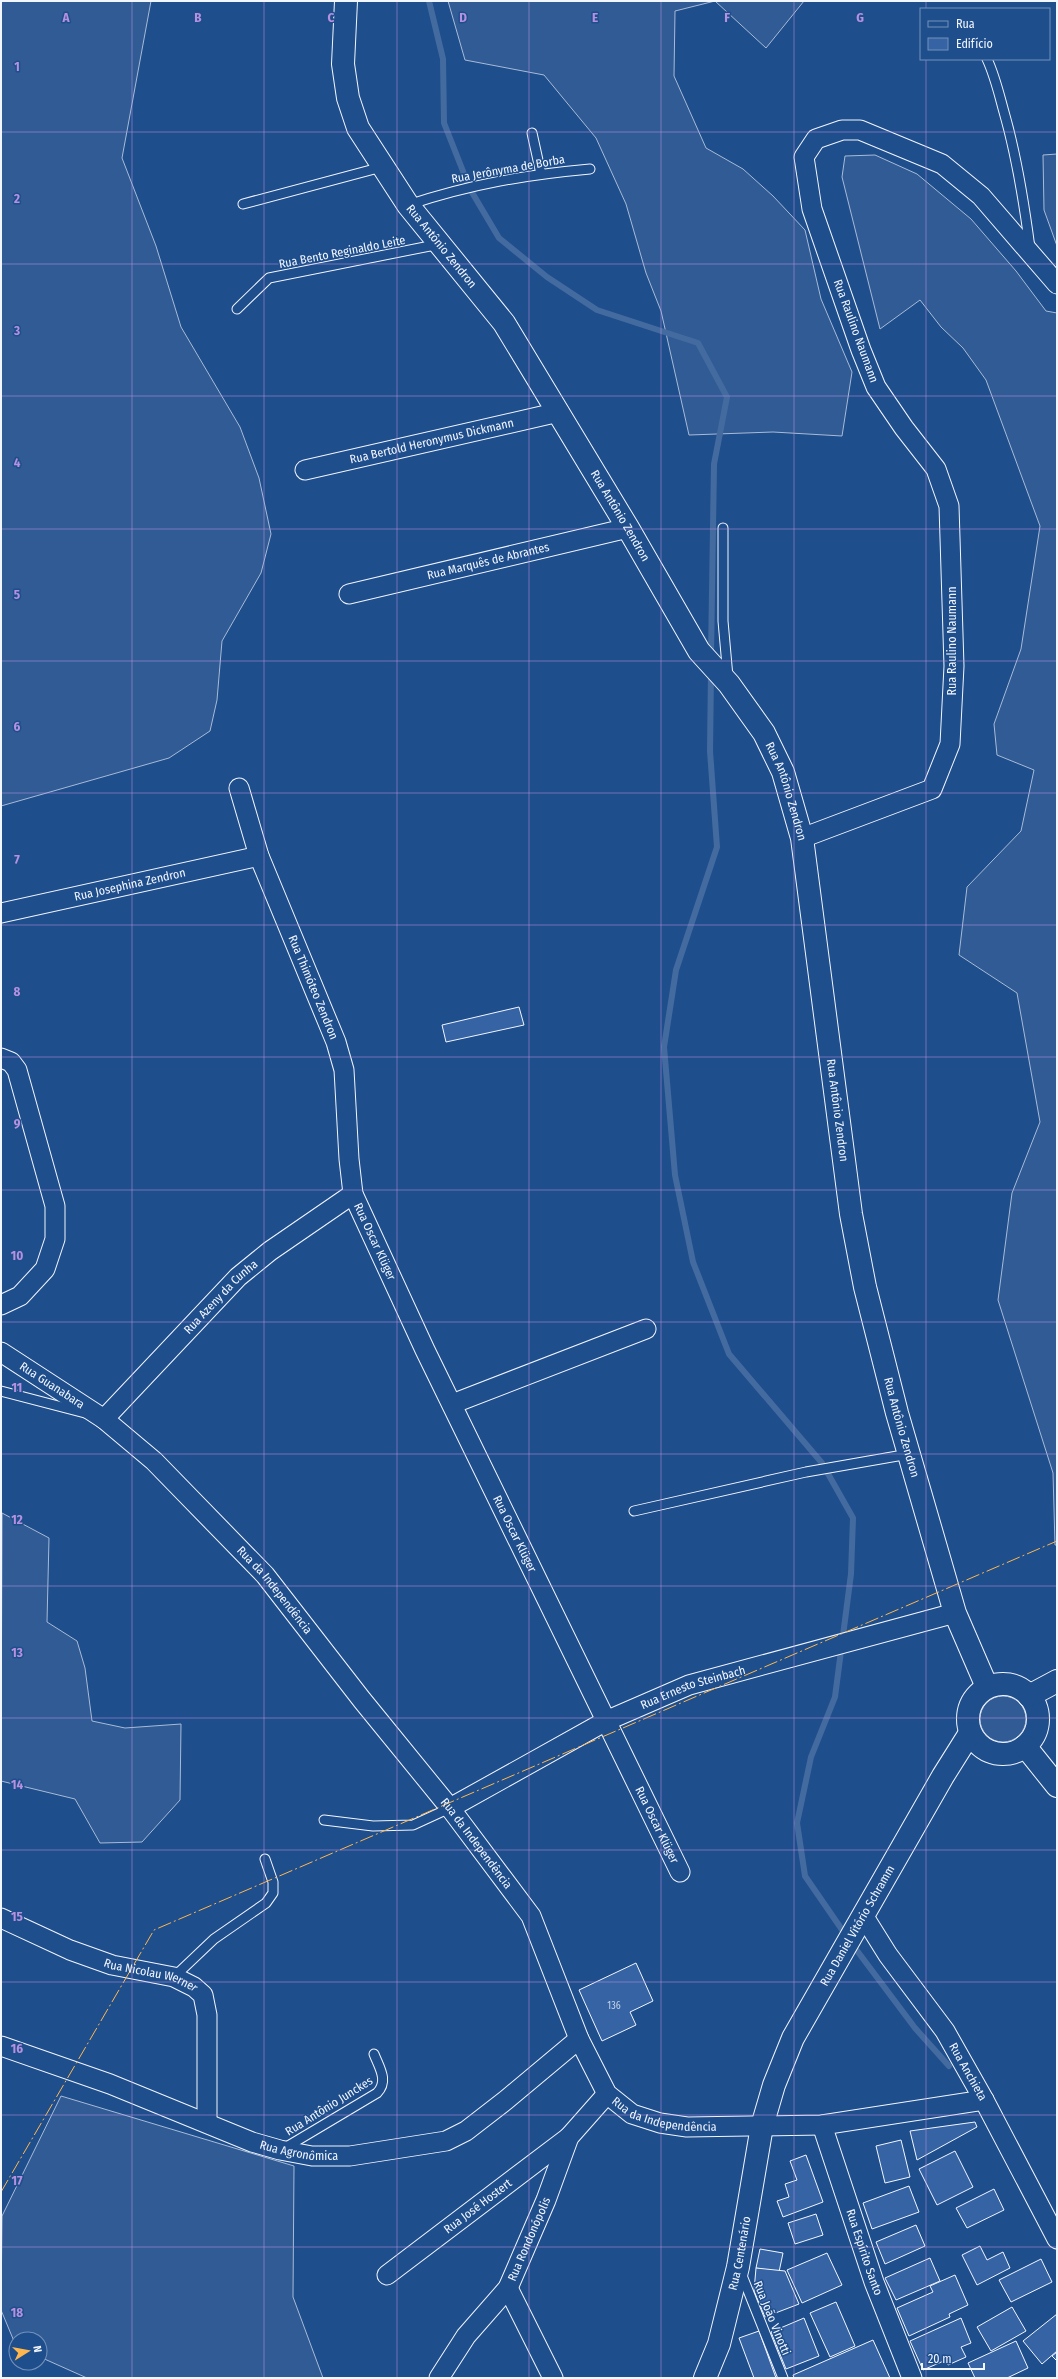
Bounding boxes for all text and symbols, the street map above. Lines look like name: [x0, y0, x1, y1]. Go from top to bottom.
legend: [920, 8, 1050, 60]
text: A: [61, 10, 70, 25]
text: B: [194, 10, 202, 25]
text: C: [328, 10, 335, 25]
text: D: [459, 10, 467, 25]
text: E: [592, 10, 598, 25]
text: F: [724, 10, 730, 25]
text: G: [856, 10, 864, 25]
text: Rua: [956, 17, 975, 31]
text: Edifício: [956, 37, 993, 51]
text: 1: [14, 59, 20, 74]
street label: Rua Jerônyma de Borba: [450, 152, 566, 186]
text: 2: [13, 191, 20, 206]
street label: Rua Antônio Zendron: [403, 202, 480, 291]
street label: Rua Bento Reginaldo Leite: [278, 233, 407, 271]
street label: Rua Raulino Naumann: [831, 277, 881, 385]
text: 3: [13, 323, 20, 338]
street label: Rua Bertold Heronymus Dickmann: [348, 416, 515, 467]
text: 4: [14, 455, 21, 470]
street label: Rua Antônio Zendron: [588, 468, 653, 564]
street label: Rua Marquês de Abrantes: [426, 540, 551, 582]
text: 5: [14, 587, 20, 602]
street label: Rua Raulino Naumann: [945, 587, 959, 695]
text: 6: [14, 719, 21, 734]
street label: Rua Antônio Zendron: [762, 740, 809, 842]
text: 7: [14, 852, 20, 867]
street label: Rua Josephina Zendron: [73, 865, 187, 904]
street label: Rua Thimóteo Zendron: [286, 933, 341, 1041]
text: 8: [14, 984, 21, 999]
street label: Rua Antônio Zendron: [824, 1058, 851, 1162]
text: 9: [14, 1116, 21, 1131]
street label: Rua Oscar Klüger: [351, 1201, 399, 1283]
text: 10: [11, 1248, 23, 1263]
street label: Rua Azeny da Cunha: [181, 1257, 260, 1337]
street label: Rua Guanabara: [17, 1359, 87, 1412]
street label: Rua Antônio Zendron: [881, 1376, 922, 1479]
text: 11: [12, 1380, 22, 1395]
street label: Rua Oscar Klüger: [490, 1493, 540, 1575]
text: 12: [11, 1512, 23, 1527]
street label: Rua da Independência: [234, 1543, 315, 1637]
text: 13: [11, 1645, 23, 1660]
street label: Rua Ernesto Steinbach: [638, 1663, 747, 1712]
text: 14: [11, 1777, 23, 1792]
street label: Rua Oscar Klüger: [632, 1784, 682, 1866]
street label: Rua da Independência: [438, 1795, 515, 1892]
street label: Rua Daniel Vitório Schramm: [817, 1863, 897, 1988]
text: 15: [11, 1909, 23, 1924]
street label: Rua Nicolau Werner: [102, 1956, 202, 1995]
house number: 136: [607, 2000, 621, 2012]
street label: Rua Anchieta: [946, 2040, 990, 2103]
text: 16: [11, 2041, 23, 2056]
street label: Rua Antônio Junckes: [283, 2074, 375, 2138]
street label: Rua da Independência: [609, 2094, 717, 2134]
street label: Rua Agronômica: [258, 2138, 338, 2163]
text: 17: [11, 2173, 23, 2188]
street label: Rua José Hostert: [441, 2176, 515, 2236]
street label: Rua Rondonópolis: [505, 2195, 553, 2283]
street label: Rua Espírito Santo: [843, 2207, 886, 2297]
street label: Rua Centenário: [726, 2215, 754, 2292]
street label: Rua João Vinotti: [751, 2279, 793, 2357]
text: 18: [11, 2305, 23, 2320]
north arrow: [8, 2331, 48, 2371]
text: N: [30, 2345, 44, 2354]
scale bar: [922, 2345, 984, 2371]
text: 20 m: [928, 2352, 952, 2366]

